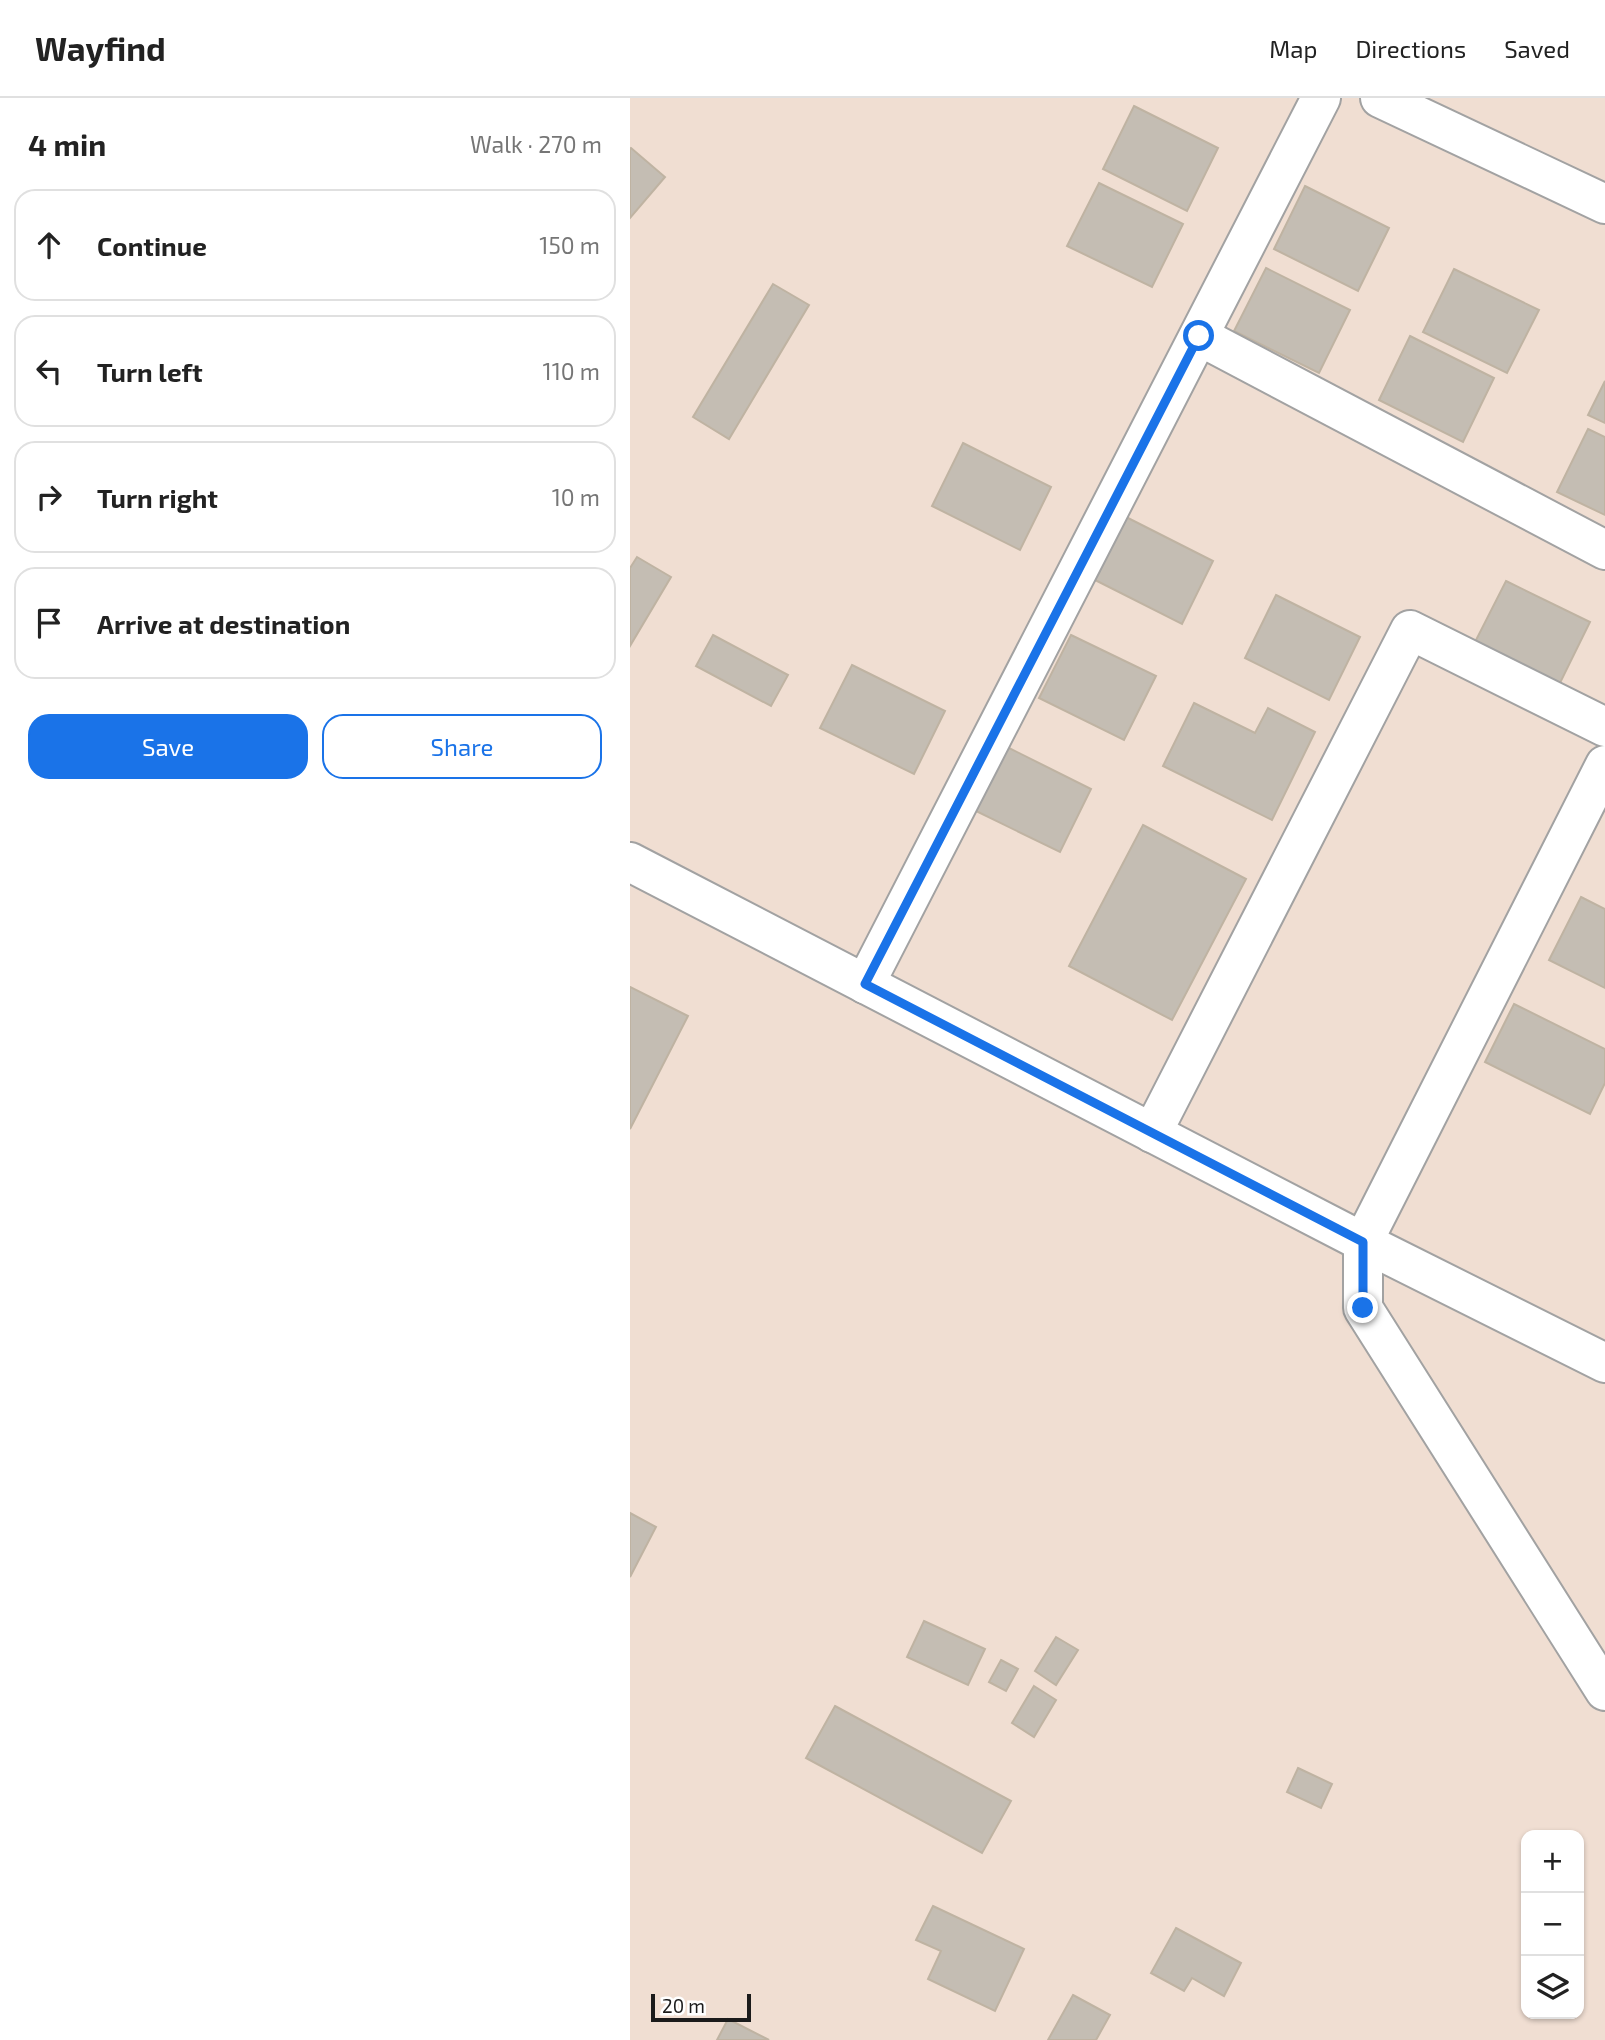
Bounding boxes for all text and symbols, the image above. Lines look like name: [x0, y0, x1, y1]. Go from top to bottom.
text: Wayfind: [35, 28, 166, 68]
text: Map: [1269, 34, 1317, 63]
text: Directions: [1355, 34, 1466, 63]
text: Saved: [1504, 34, 1570, 63]
text: 4 min: [28, 126, 106, 162]
text: Walk · 270 m: [470, 130, 602, 158]
icon: ahead: [30, 226, 68, 264]
text: Continue: [97, 230, 207, 261]
text: 150 m: [539, 231, 600, 259]
route start: [1183, 320, 1214, 351]
icon: left: [30, 352, 68, 390]
text: Turn left: [97, 356, 203, 387]
text: 110 m: [543, 357, 600, 385]
icon: right: [30, 478, 68, 516]
text: Turn right: [97, 482, 218, 513]
text: 10 m: [552, 483, 600, 511]
icon: arrive: [30, 604, 68, 642]
text: Arrive at destination: [97, 608, 350, 639]
button: Save: [28, 714, 308, 779]
button: Share: [322, 714, 602, 779]
route end: [1347, 1292, 1378, 1323]
map controls: [1521, 1830, 1584, 2019]
button: +: [1521, 1830, 1584, 1893]
button: −: [1521, 1893, 1584, 1956]
button: layers: [1521, 1956, 1584, 2019]
scale bar: [651, 1991, 751, 2023]
text: 20 m: [662, 1994, 705, 2017]

